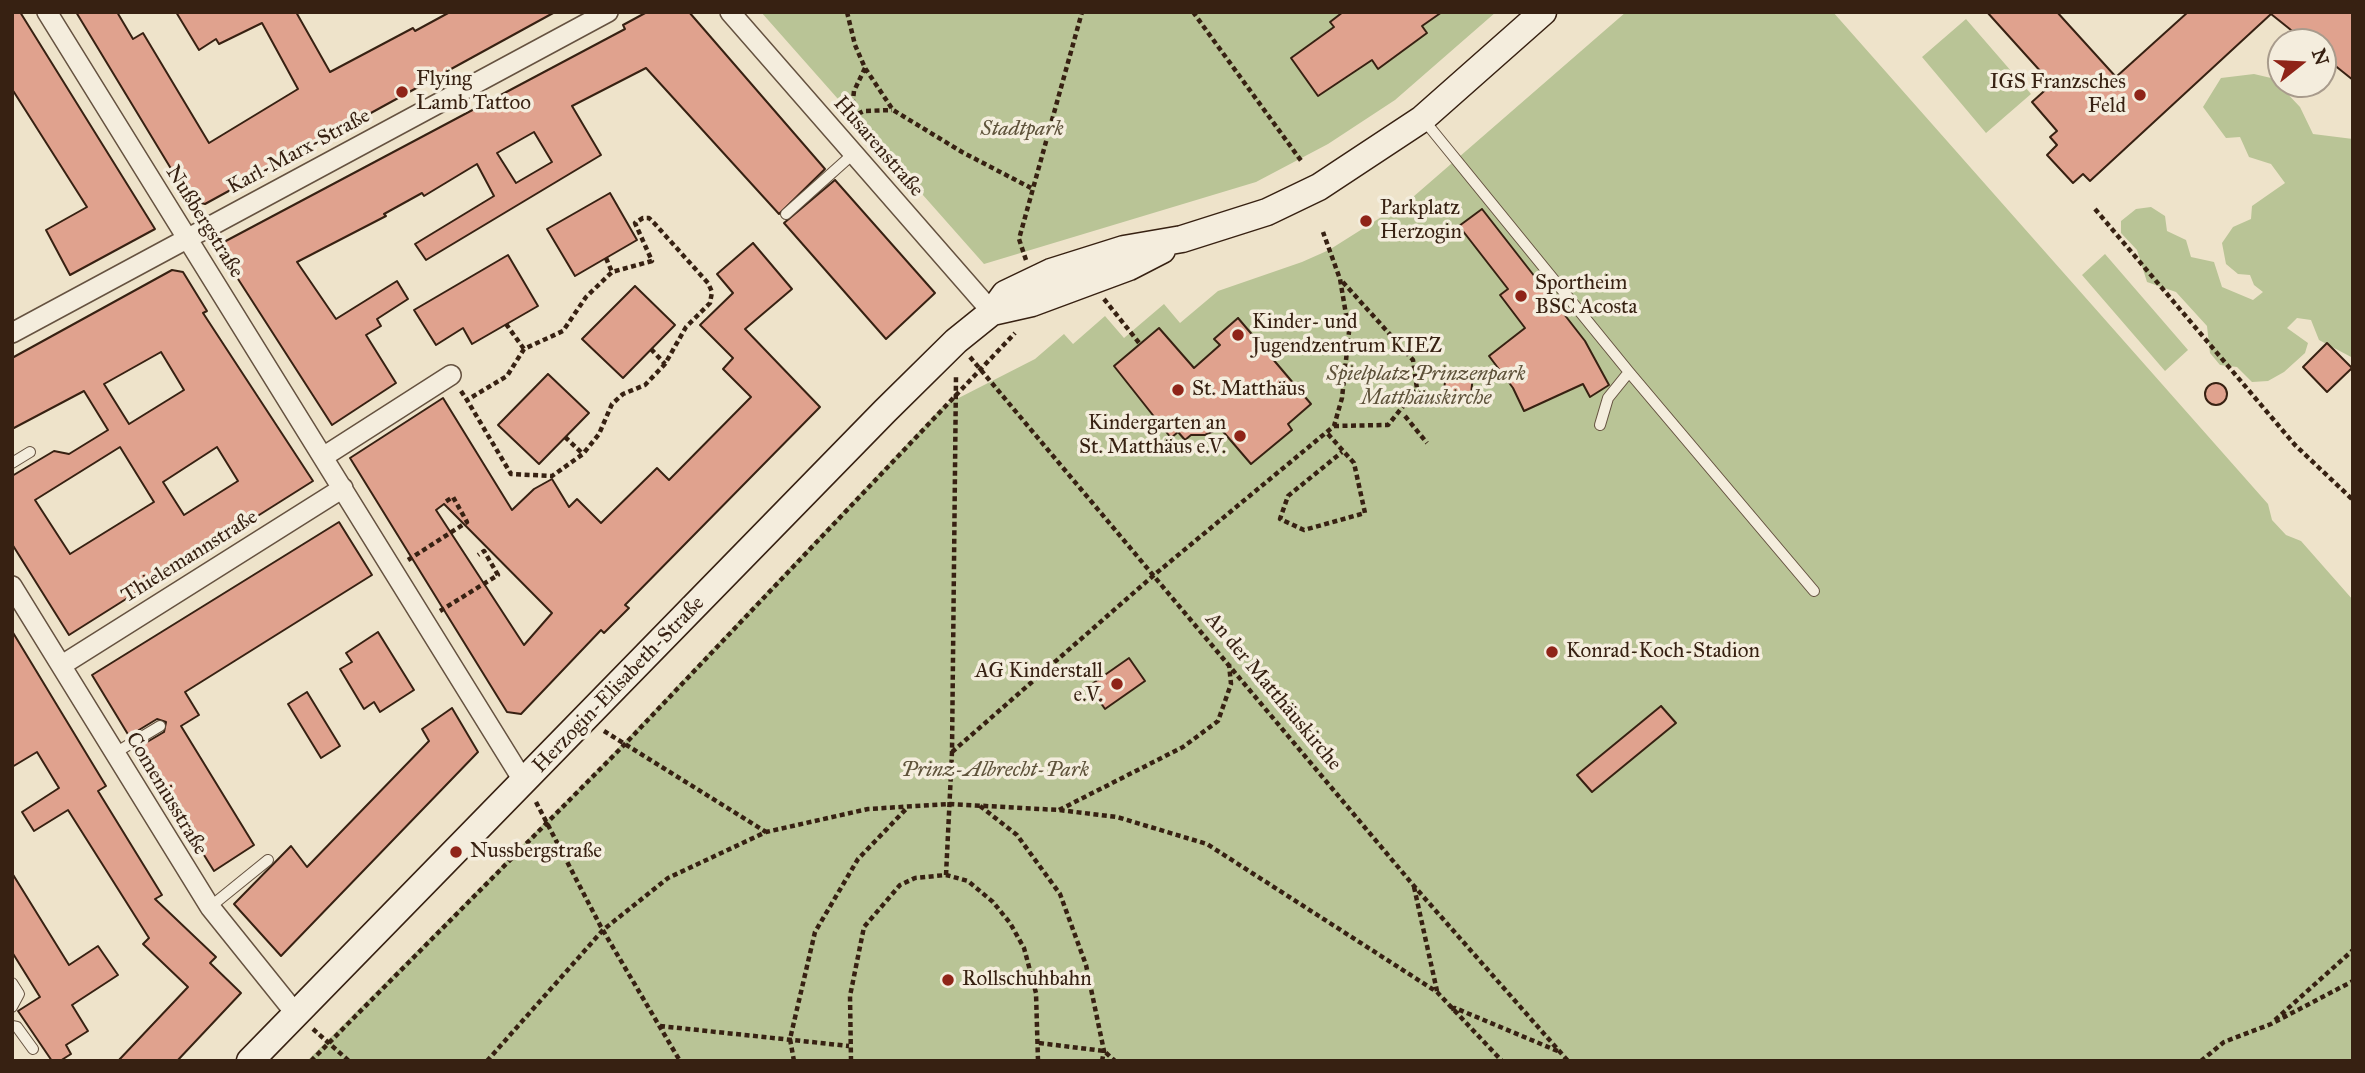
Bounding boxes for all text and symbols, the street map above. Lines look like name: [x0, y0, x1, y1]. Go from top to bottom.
north arrow: [2267, 28, 2337, 98]
text: N: [2307, 46, 2334, 68]
place label: Flying Lamb Tattoo: [416, 67, 531, 117]
place label: IGS Franzsches Feld: [1990, 70, 2126, 120]
marker: Flying Lamb Tattoo: [394, 84, 410, 100]
marker: IGS Franzsches Feld: [2132, 87, 2148, 103]
street label: Husarenstraße: [827, 92, 929, 202]
street label: Karl-Marx-Straße: [223, 104, 375, 200]
park label: Stadtpark: [981, 117, 1063, 143]
street label: Nußbergstraße: [160, 161, 248, 283]
place label: Parkplatz Herzogin: [1380, 196, 1462, 246]
marker: Parkplatz Herzogin: [1358, 213, 1374, 229]
place label: Sportheim BSC Acosta: [1535, 271, 1637, 321]
marker: Sportheim BSC Acosta: [1513, 288, 1529, 304]
place label: Kinder- und Jugendzentrum KIEZ: [1252, 310, 1442, 360]
marker: Kinder- und Jugendzentrum KIEZ: [1230, 327, 1246, 343]
park label: Spielplatz Prinzenpark Matthäuskirche: [1326, 362, 1526, 412]
place label: St. Matthäus: [1192, 377, 1305, 403]
marker: St. Matthäus: [1170, 382, 1186, 398]
place label: Kindergarten an St. Matthäus e.V.: [1079, 411, 1226, 461]
marker: Kindergarten an St. Matthäus e.V.: [1232, 428, 1248, 444]
street label: Thielemannstraße: [117, 505, 263, 609]
street label: Herzogin-Elisabeth-Straße: [528, 591, 710, 779]
street label: An der Matthäuskirche: [1199, 608, 1347, 776]
place label: Konrad-Koch-Stadion: [1566, 639, 1760, 665]
marker: Konrad-Koch-Stadion: [1544, 644, 1560, 660]
place label: AG Kinderstall e.V.: [975, 659, 1103, 709]
marker: AG Kinderstall e.V.: [1109, 676, 1125, 692]
street label: Comeniusstraße: [120, 728, 212, 860]
park label: Prinz-Albrecht-Park: [901, 758, 1089, 784]
place label: Nussbergstraße: [470, 839, 602, 865]
marker: Nussbergstraße: [448, 844, 464, 860]
place label: Rollschuhbahn: [962, 967, 1092, 993]
marker: Rollschuhbahn: [940, 972, 956, 988]

